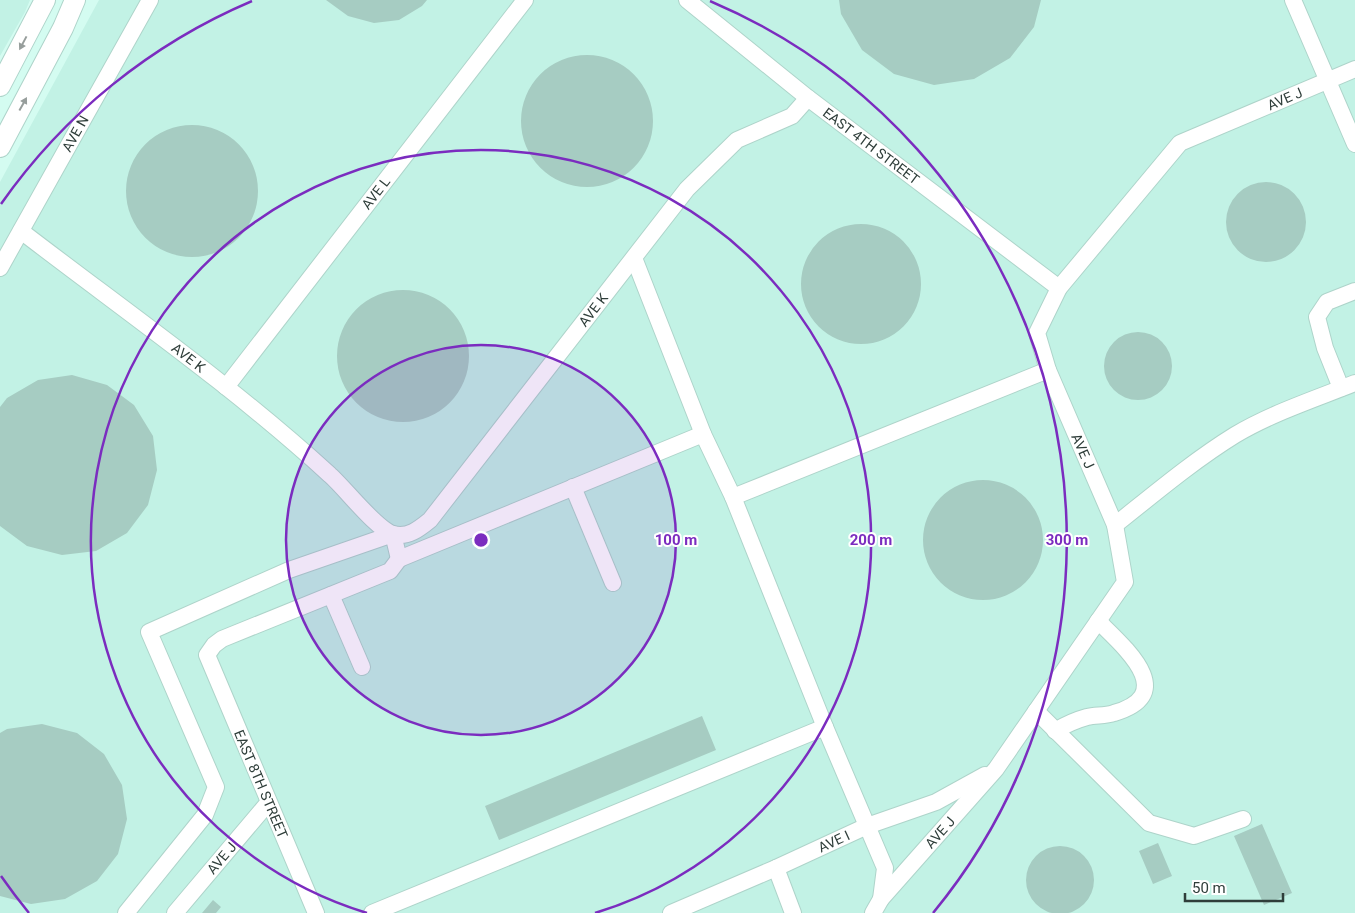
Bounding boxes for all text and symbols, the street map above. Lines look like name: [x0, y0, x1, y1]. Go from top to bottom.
one-way arrow: [19, 36, 27, 51]
street label: AVE J: [1265, 84, 1305, 113]
one-way arrow: [19, 98, 28, 111]
street label: EAST 4TH STREET: [820, 104, 923, 188]
street label: AVE N: [59, 113, 92, 155]
street label: AVE L: [358, 173, 394, 212]
street label: AVE K: [575, 290, 611, 330]
street label: AVE K: [169, 340, 209, 376]
street label: AVE J: [1068, 431, 1098, 471]
centre of rings: [472, 531, 490, 549]
text: 100 m: [655, 531, 697, 549]
text: 200 m: [850, 531, 892, 549]
text: 300 m: [1046, 531, 1088, 549]
street label: EAST 8TH STREET: [231, 727, 291, 841]
street label: AVE J: [922, 813, 958, 851]
street label: AVE I: [816, 827, 852, 855]
street label: AVE J: [204, 839, 239, 877]
scale bar: [1185, 870, 1282, 902]
text: 50 m: [1192, 879, 1226, 897]

